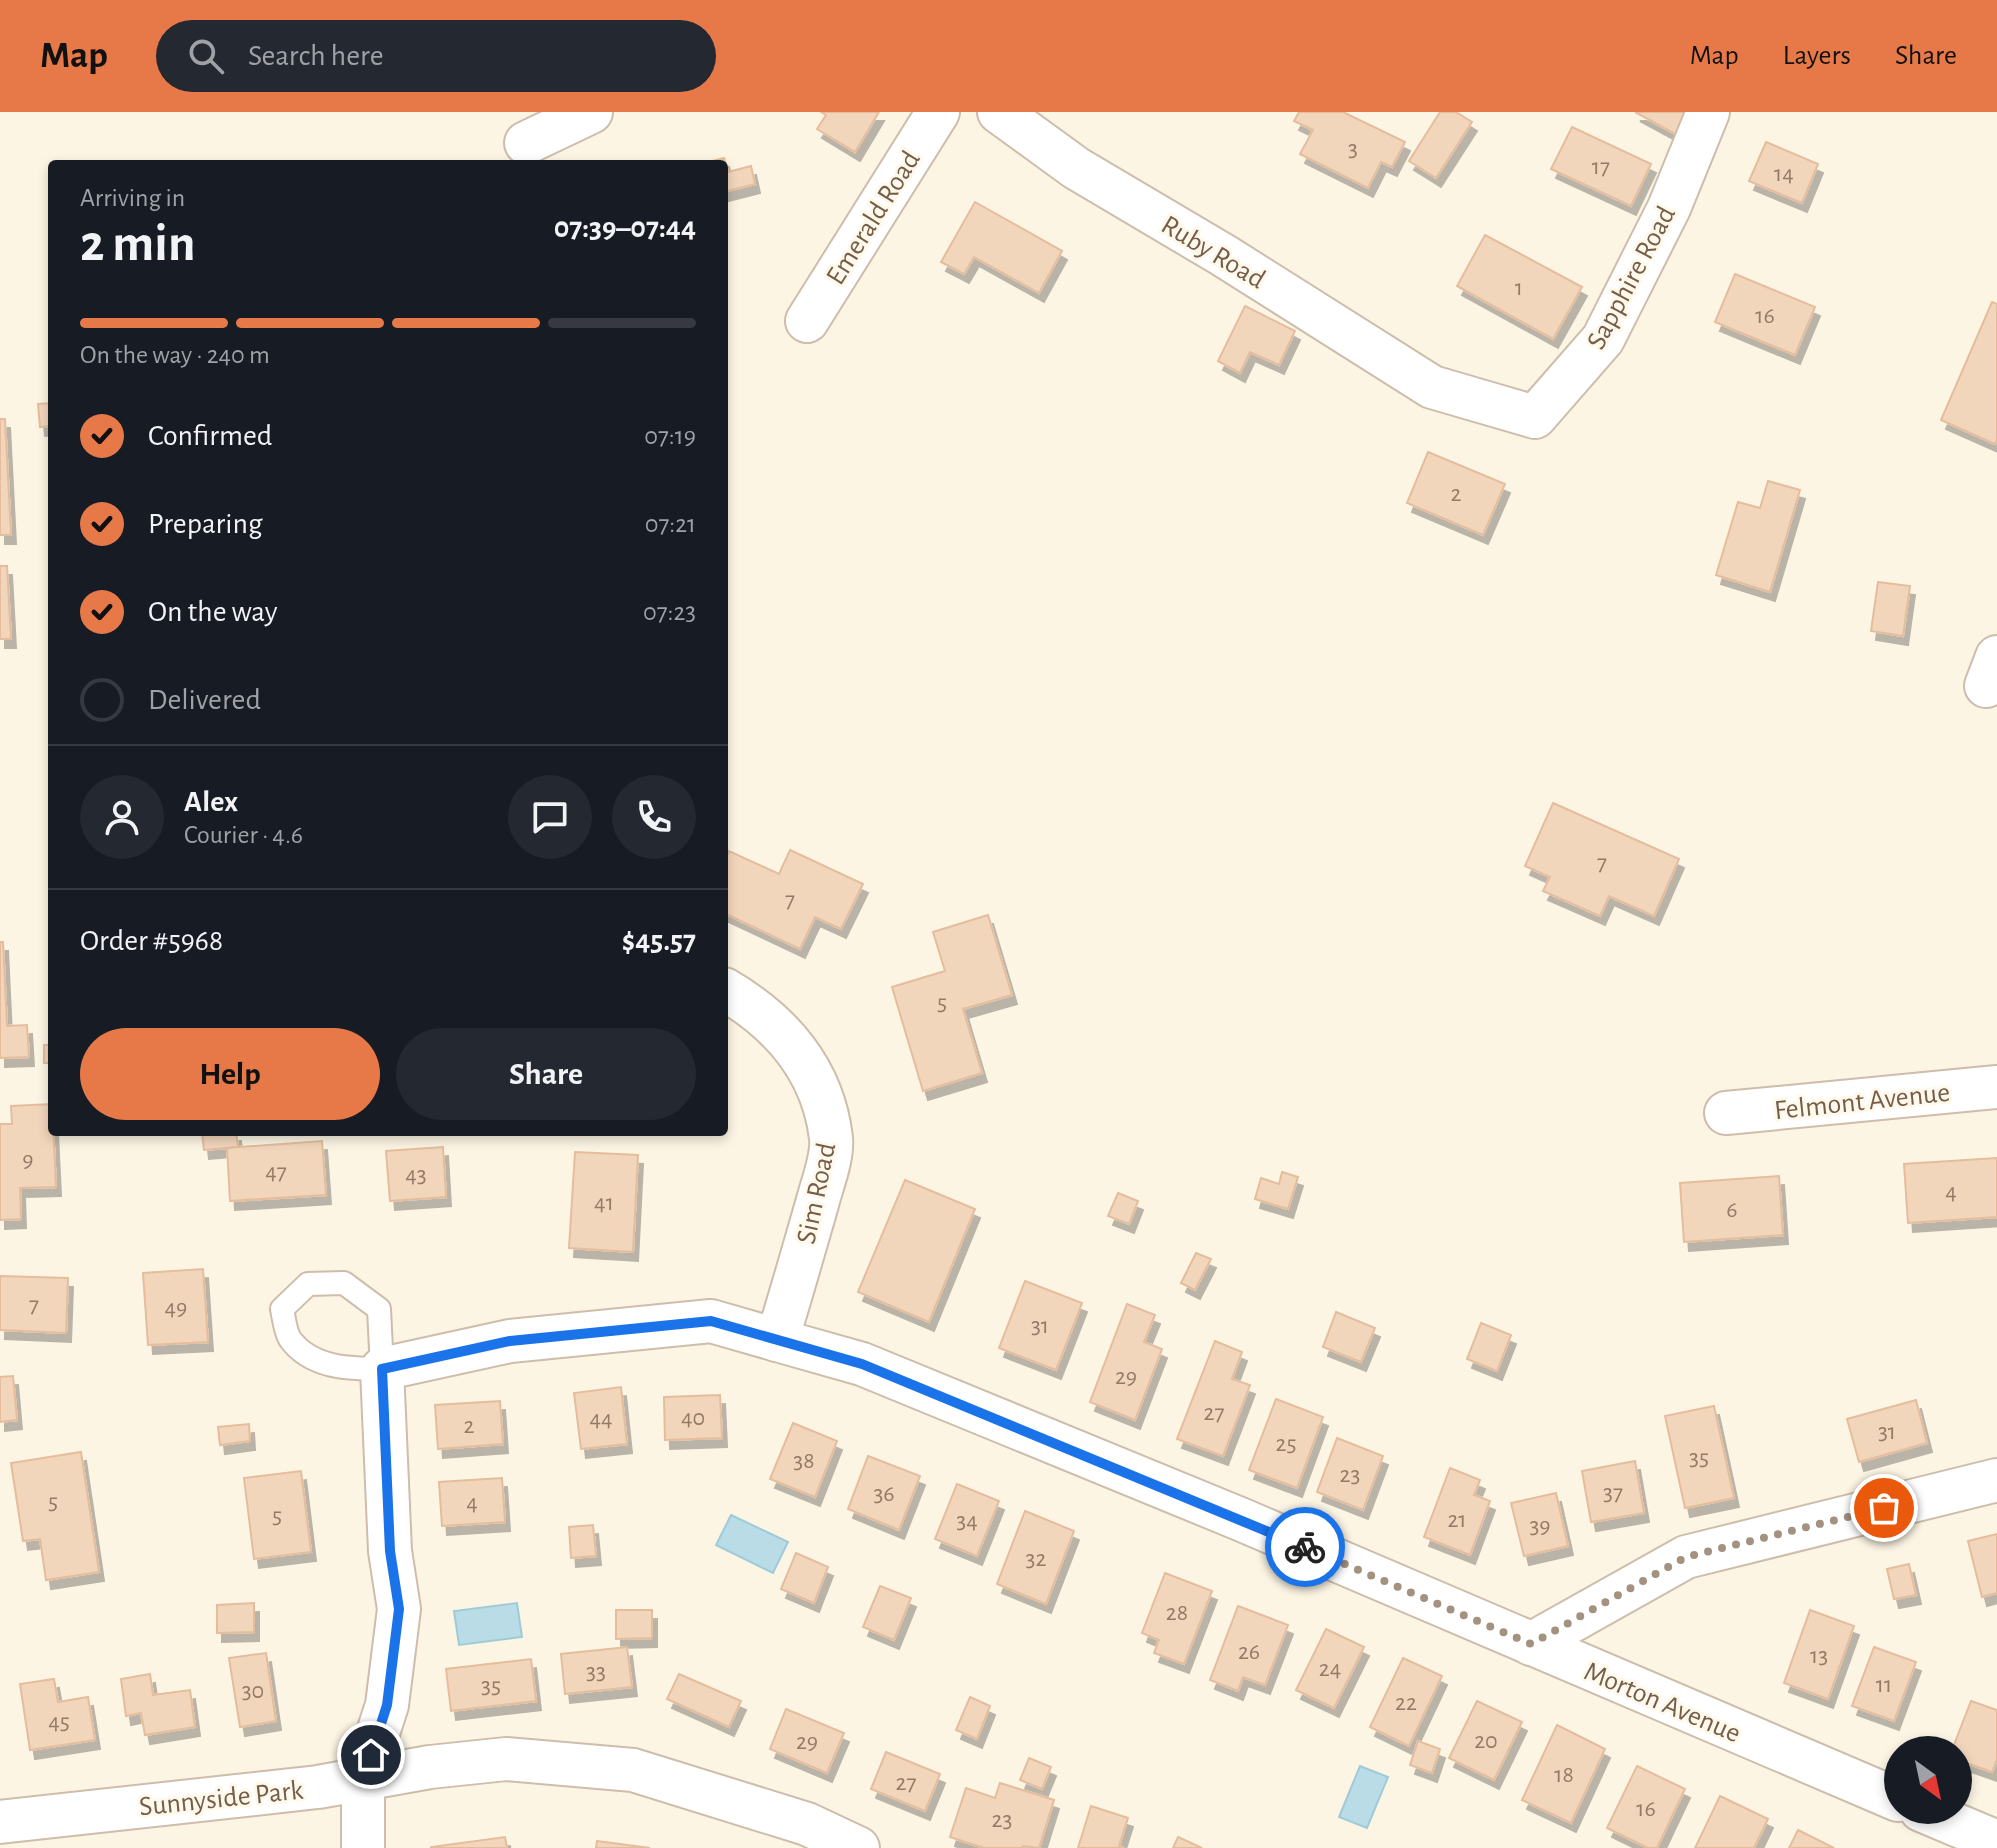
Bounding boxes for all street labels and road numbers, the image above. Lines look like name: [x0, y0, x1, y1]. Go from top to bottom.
street label: Emerald Road: [822, 146, 926, 290]
street label: Sapphire Road: [1582, 202, 1681, 354]
street label: Ruby Road: [1156, 211, 1270, 294]
street label: Felmont Avenue: [1773, 1079, 1951, 1125]
street label: Sim Road: [793, 1140, 841, 1247]
street label: Morton Avenue: [1580, 1657, 1744, 1748]
street label: Sunnyside Park: [138, 1776, 305, 1822]

